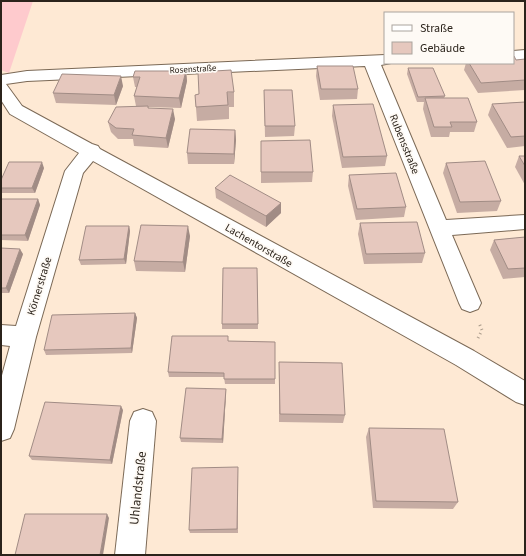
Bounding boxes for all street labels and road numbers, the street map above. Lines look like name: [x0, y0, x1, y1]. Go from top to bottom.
street label: Rosenstraße: [169, 62, 217, 77]
street label: Rubensstraße: [386, 112, 424, 177]
street label: Lachentorstraße: [222, 220, 296, 271]
street label: Körnerstraße: [23, 255, 56, 317]
street label: Uhlandstraße: [125, 450, 151, 526]

